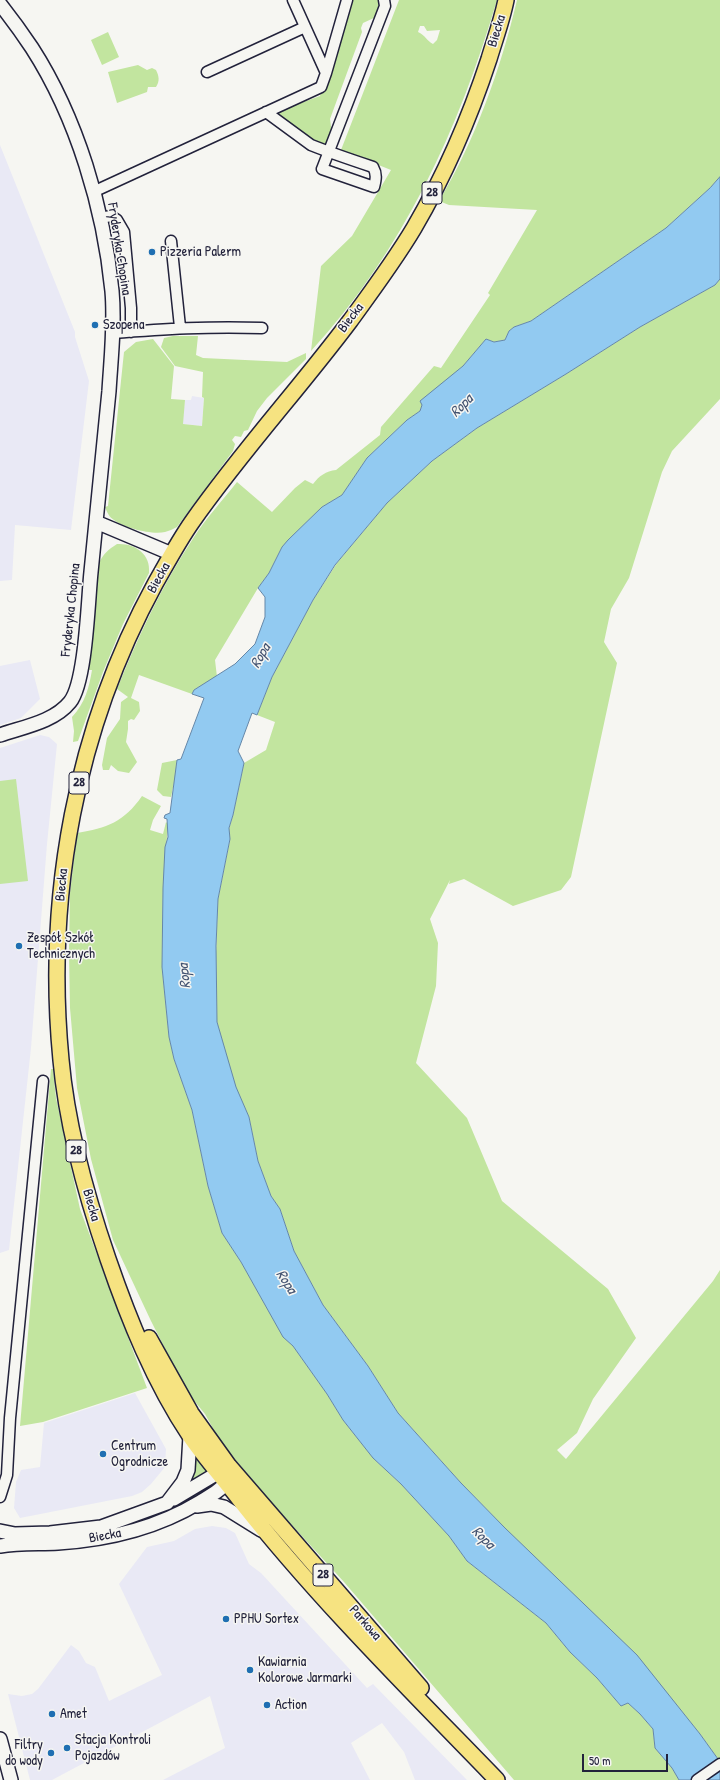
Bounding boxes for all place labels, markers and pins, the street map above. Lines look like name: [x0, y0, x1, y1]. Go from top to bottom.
place label: Pizzeria Palerm: [160, 244, 241, 260]
marker: Pizzeria Palerm: [147, 247, 157, 257]
place label: Szopena: [103, 317, 144, 333]
marker: Szopena: [90, 320, 100, 330]
place label: Zespół Szkół Technicznych: [27, 930, 95, 962]
marker: Zespół Szkół Technicznych: [14, 941, 24, 951]
place label: Centrum Ogrodnicze: [111, 1438, 168, 1470]
marker: Centrum Ogrodnicze: [98, 1449, 108, 1459]
place label: PPHU Sortex: [234, 1611, 299, 1627]
marker: PPHU Sortex: [221, 1614, 231, 1624]
place label: Kawiarnia Kolorowe Jarmarki: [258, 1654, 352, 1686]
marker: Kawiarnia Kolorowe Jarmarki: [245, 1665, 255, 1675]
place label: Action: [275, 1697, 307, 1713]
marker: Action: [262, 1700, 272, 1710]
place label: Amet: [60, 1706, 87, 1722]
marker: Amet: [47, 1709, 57, 1719]
place label: Stacja Kontroli Pojazdów: [75, 1732, 151, 1764]
place label: Filtry do wody: [5, 1737, 43, 1770]
marker: Stacja Kontroli Pojazdów: [62, 1743, 72, 1753]
marker: Filtry do wody: [46, 1748, 56, 1758]

